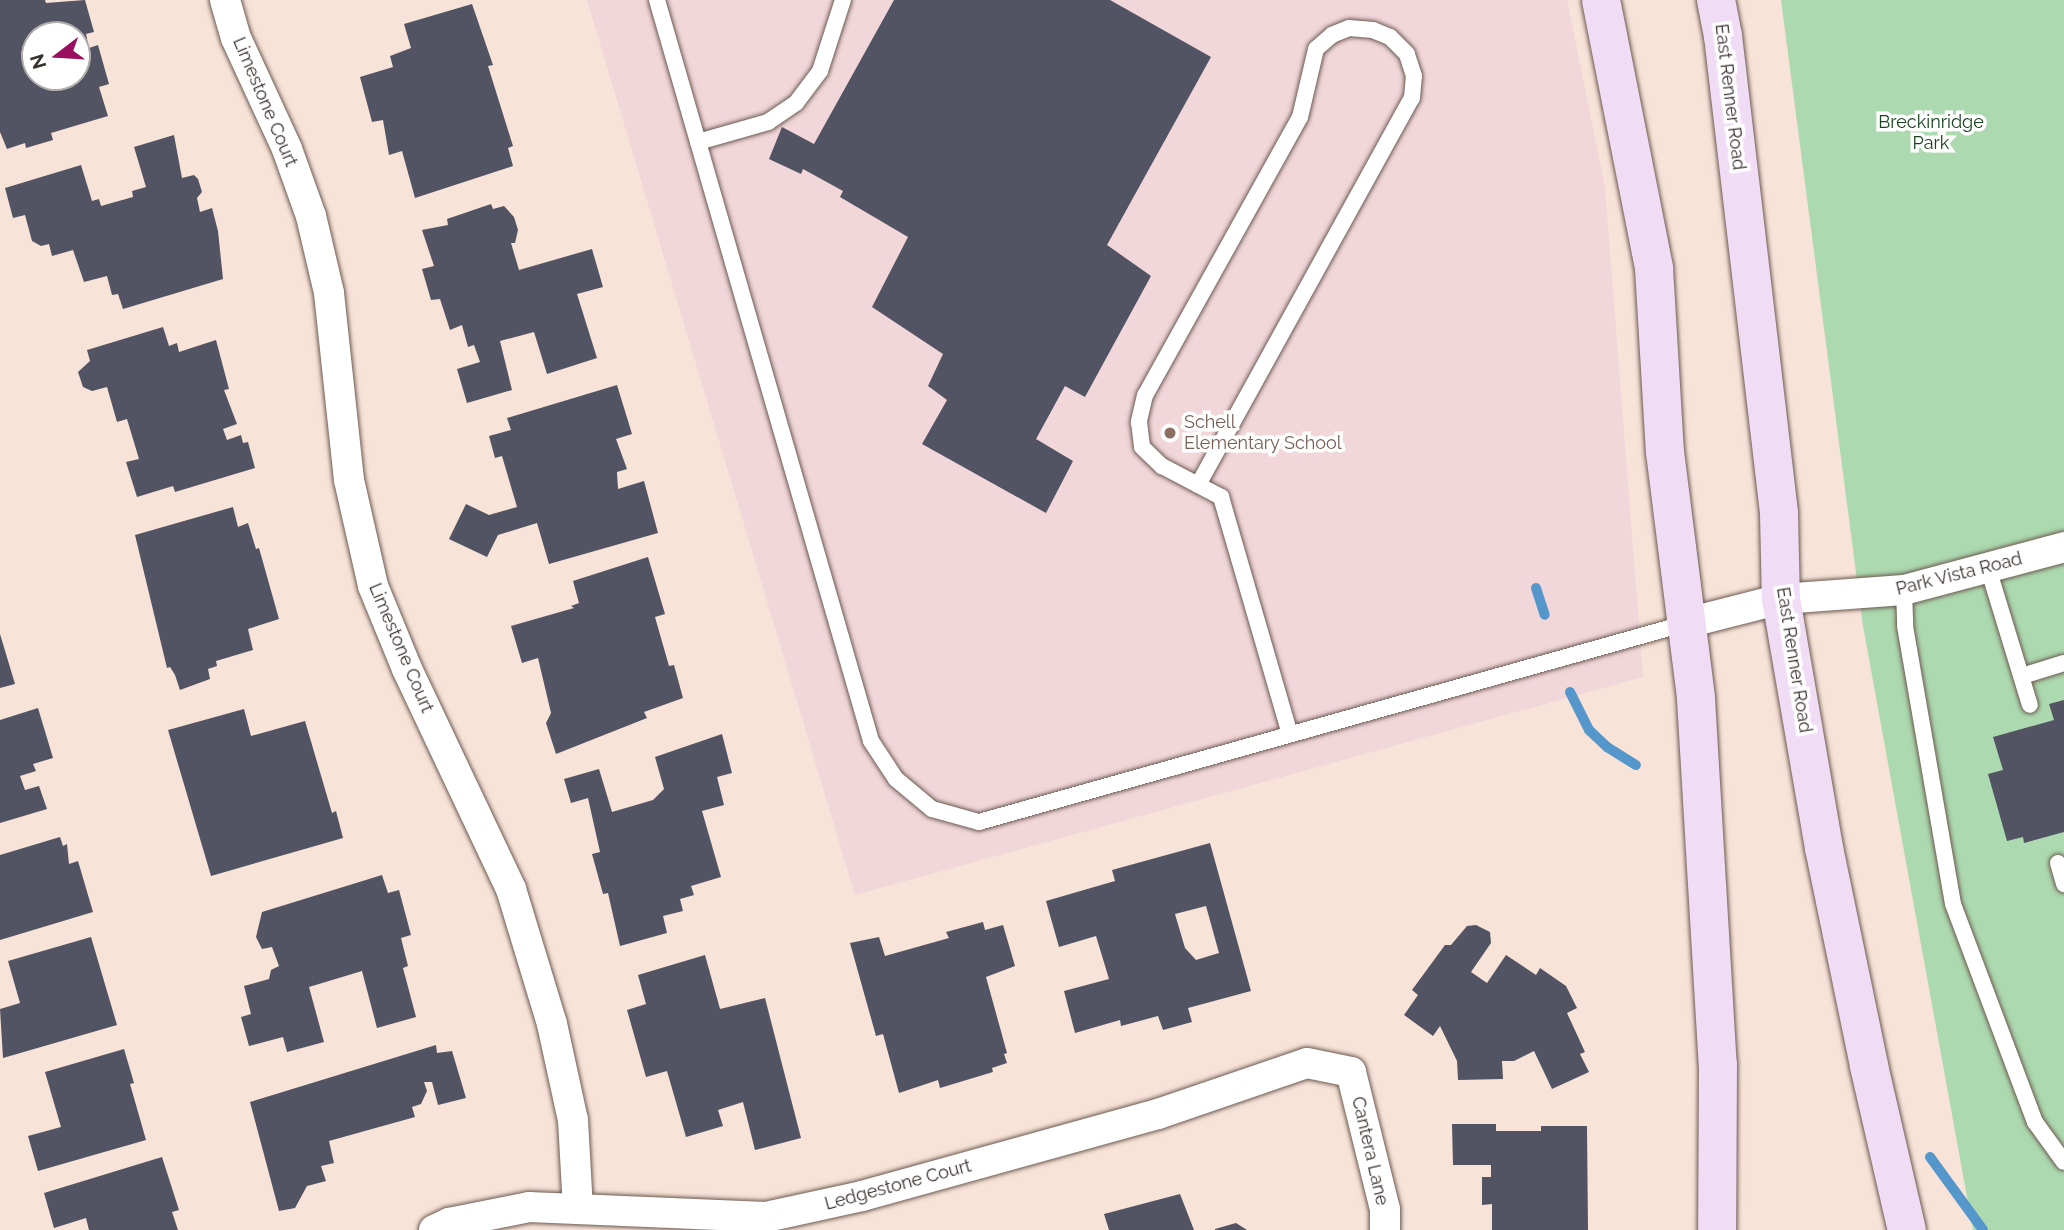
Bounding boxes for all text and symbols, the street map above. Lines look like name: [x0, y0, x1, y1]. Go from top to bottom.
north arrow: [21, 21, 91, 91]
street label: East Renner Road: [1710, 22, 1750, 172]
street label: Limestone Court: [228, 34, 302, 170]
text: N: [25, 51, 50, 72]
park label: Breckinridge Park: [1878, 112, 1984, 154]
place label: Schell Elementary School: [1184, 412, 1342, 454]
marker: Schell Elementary School: [1162, 425, 1178, 441]
street label: Park Vista Road: [1893, 548, 2025, 600]
street label: Limestone Court: [364, 580, 438, 716]
street label: East Renner Road: [1772, 585, 1816, 735]
street label: Cantera Lane: [1347, 1094, 1393, 1208]
street label: Ledgestone Court: [822, 1155, 974, 1215]

